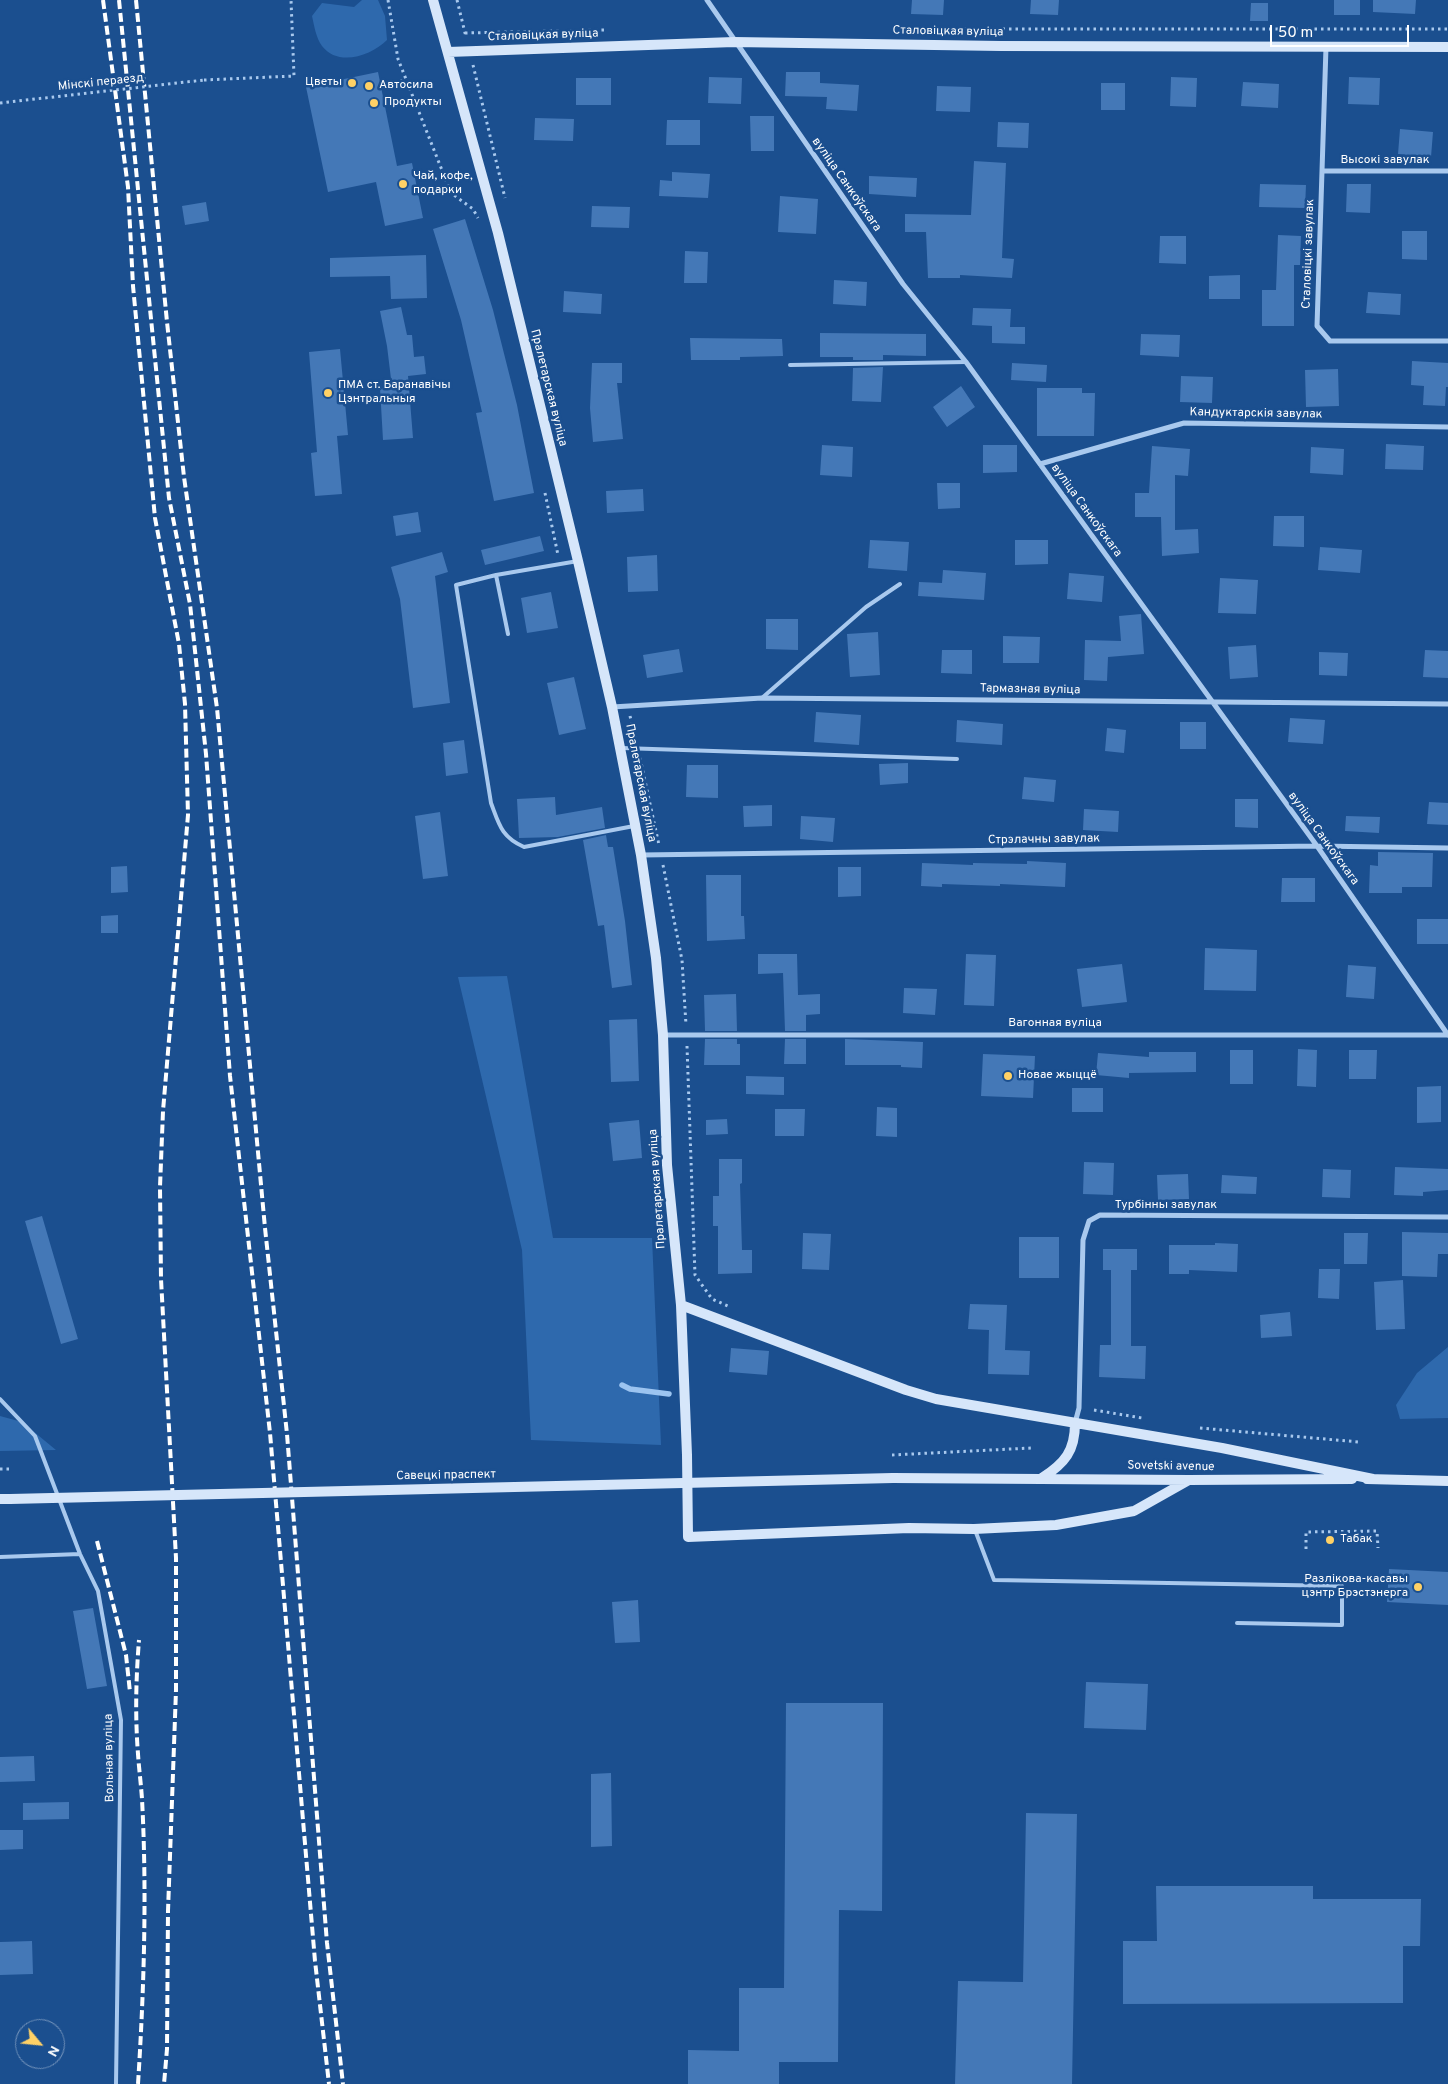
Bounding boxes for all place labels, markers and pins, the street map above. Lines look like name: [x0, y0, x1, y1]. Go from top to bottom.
place label: Цветы: [305, 76, 342, 90]
marker: Цветы: [346, 77, 358, 89]
place label: Автосила: [379, 79, 433, 93]
marker: Автосила: [363, 80, 375, 92]
place label: Продукты: [384, 96, 442, 110]
marker: Продукты: [368, 97, 380, 109]
place label: Чай, кофе, подарки: [413, 170, 473, 198]
marker: Чай, кофе, подарки: [397, 178, 409, 190]
place label: ПМА ст. Баранавічы Цэнтральныя: [338, 379, 451, 407]
marker: ПМА ст. Баранавічы Цэнтральныя: [322, 387, 334, 399]
place label: Новае жыццё: [1018, 1069, 1097, 1083]
marker: Новае жыццё: [1002, 1070, 1014, 1082]
place label: Табак: [1340, 1533, 1373, 1547]
marker: Табак: [1324, 1534, 1336, 1546]
place label: Разлікова-касавы цэнтр Брэстэнерга: [1302, 1573, 1408, 1601]
marker: Разлікова-касавы цэнтр Брэстэнерга: [1412, 1581, 1424, 1593]

